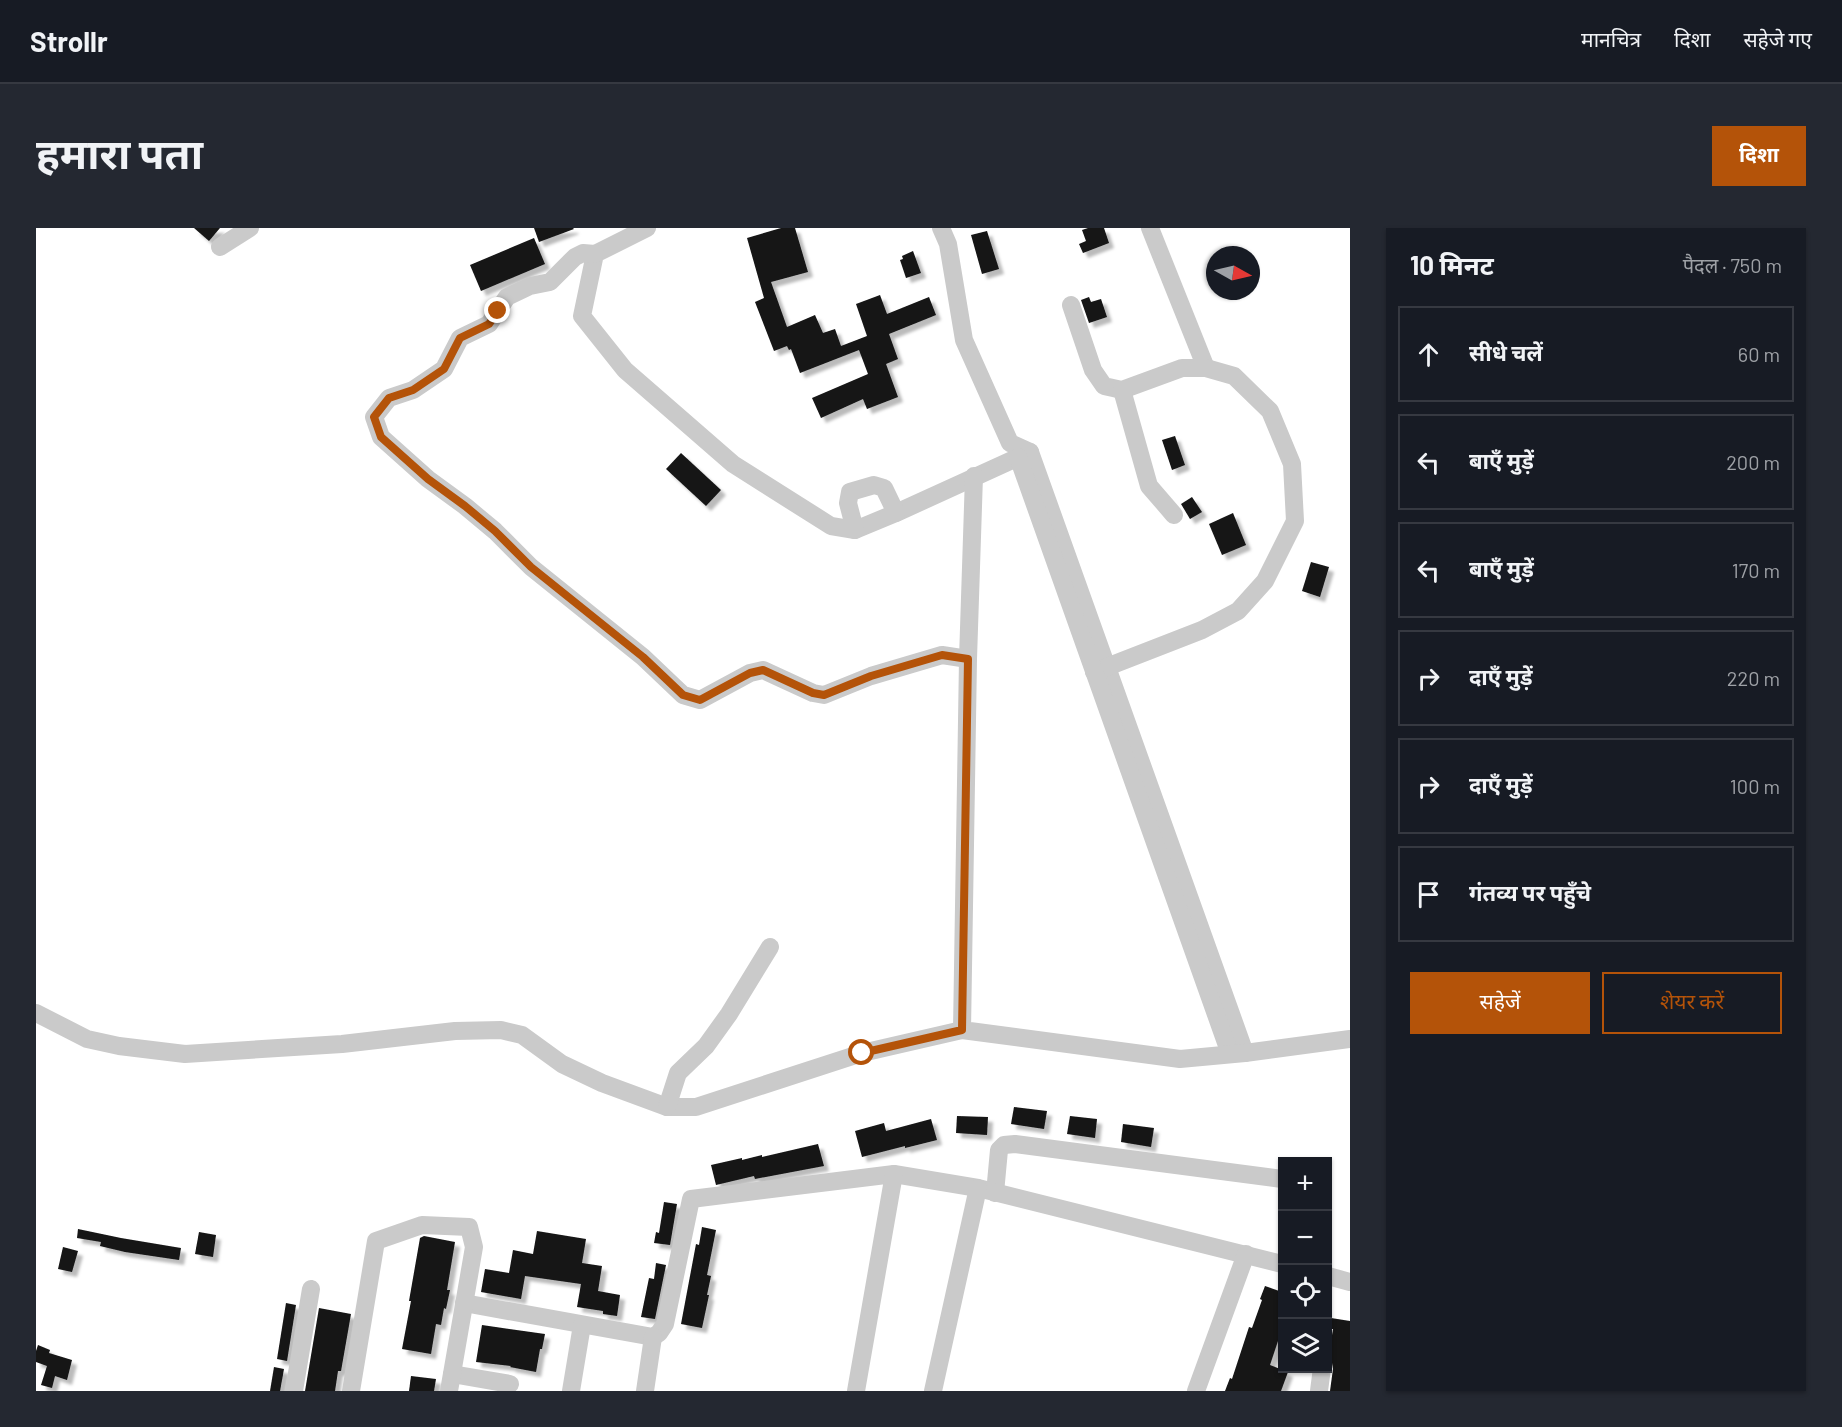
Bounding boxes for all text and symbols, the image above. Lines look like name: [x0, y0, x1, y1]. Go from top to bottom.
text: Strollr: [30, 24, 108, 58]
text: मानचित्र: [1581, 26, 1641, 51]
text: दिशा: [1674, 26, 1710, 51]
text: सहेजे गए: [1743, 26, 1812, 51]
button: दिशा: [1712, 126, 1806, 186]
text: हमारा पता: [36, 127, 203, 177]
north arrow: [1206, 246, 1260, 300]
text: 10 मिनट: [1410, 249, 1494, 280]
text: पैदल · 750 m: [1683, 253, 1782, 277]
route end: [484, 297, 510, 323]
icon: ahead: [1412, 338, 1445, 371]
text: सीधे चलें: [1469, 339, 1543, 365]
text: 60 m: [1738, 342, 1780, 366]
icon: left: [1412, 446, 1445, 479]
text: बाएँ मुड़ें: [1469, 447, 1534, 473]
text: 200 m: [1726, 450, 1780, 474]
icon: left: [1412, 554, 1445, 587]
text: बाएँ मुड़ें: [1469, 555, 1534, 581]
text: 170 m: [1732, 558, 1780, 582]
icon: right: [1412, 662, 1445, 695]
text: दाएँ मुड़ें: [1469, 663, 1532, 689]
text: 220 m: [1727, 666, 1780, 690]
icon: right: [1412, 770, 1445, 803]
text: दाएँ मुड़ें: [1469, 771, 1532, 797]
text: 100 m: [1730, 774, 1780, 798]
icon: arrive: [1412, 878, 1445, 911]
text: गंतव्य पर पहुँचे: [1469, 879, 1591, 905]
button: सहेजें: [1410, 972, 1590, 1034]
button: शेयर करें: [1602, 972, 1782, 1034]
route start: [848, 1039, 874, 1065]
map controls: [1278, 1157, 1332, 1373]
button: +: [1278, 1157, 1332, 1211]
button: −: [1278, 1211, 1332, 1265]
button: locate: [1278, 1265, 1332, 1319]
button: layers: [1278, 1319, 1332, 1373]

